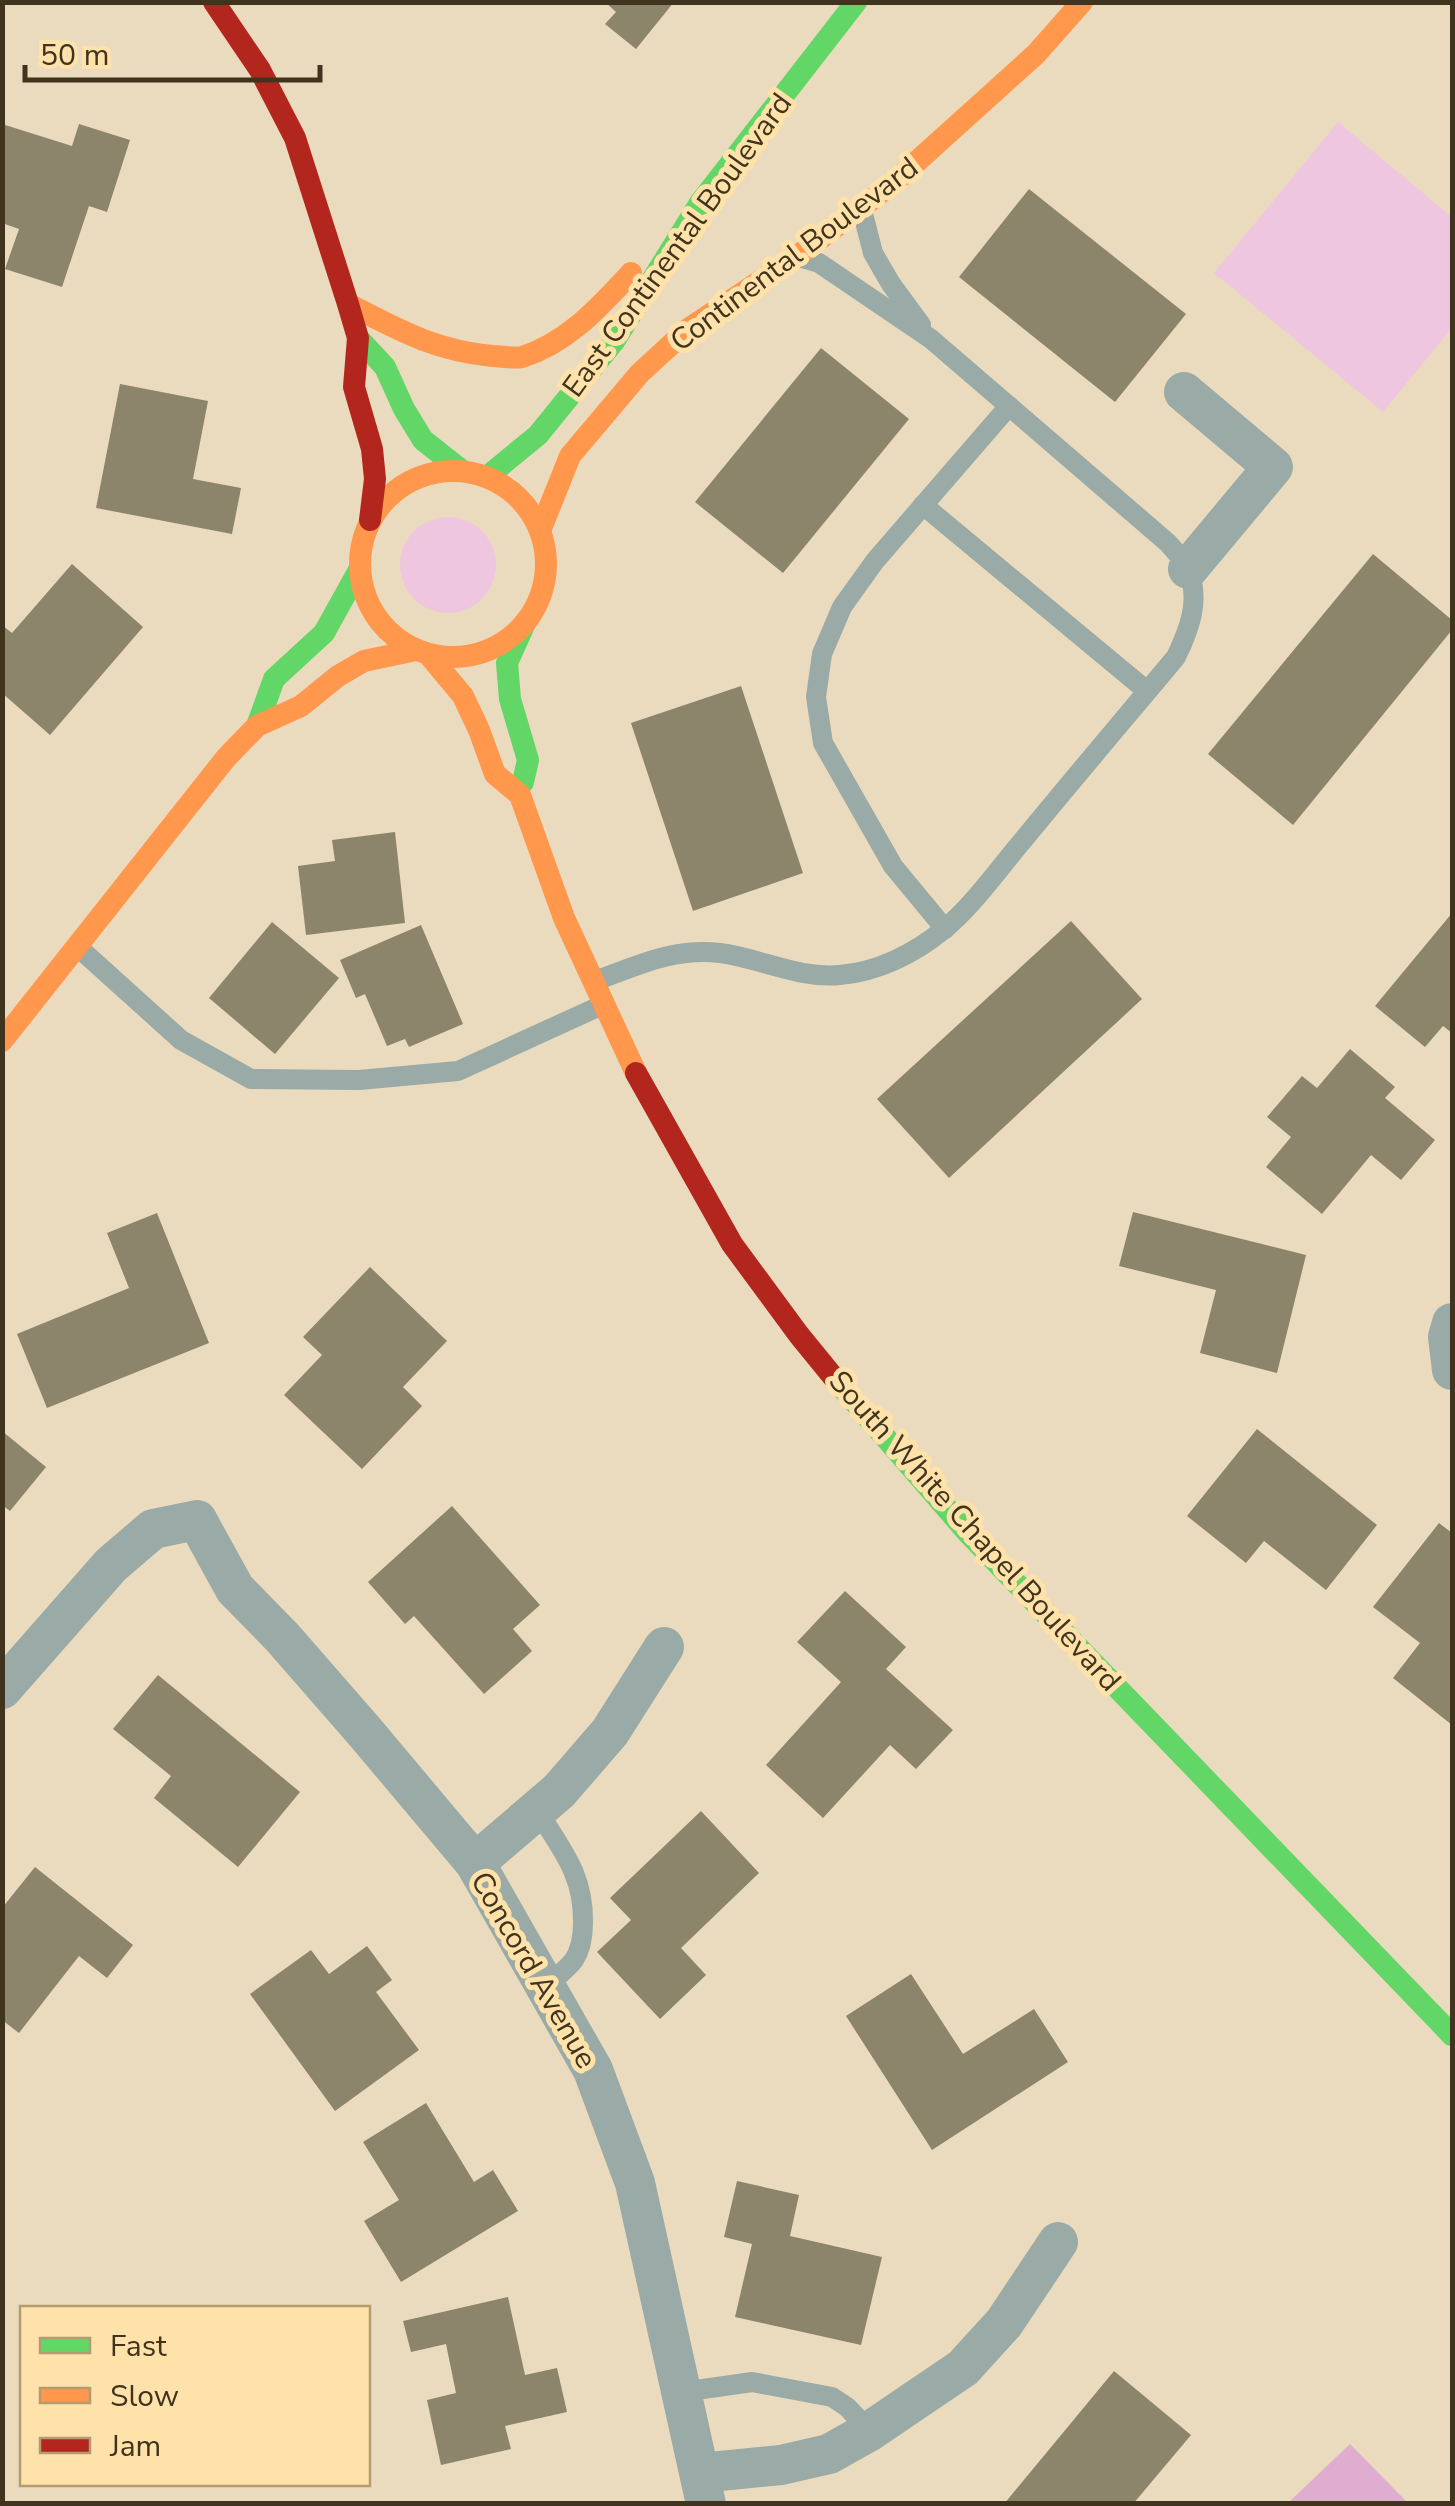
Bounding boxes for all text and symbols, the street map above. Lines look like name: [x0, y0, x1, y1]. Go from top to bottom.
scale bar: [25, 20, 320, 82]
text: 50 m: [40, 35, 109, 76]
street label: East Continental Boulevard: [555, 86, 799, 404]
street label: Continental Boulevard: [663, 149, 925, 359]
street label: South White Chapel Boulevard: [819, 1362, 1130, 1701]
street label: Concord Avenue: [461, 1864, 607, 2076]
legend: [20, 2306, 370, 2486]
text: Fast: [110, 2326, 167, 2367]
text: Slow: [110, 2376, 179, 2417]
text: Jam: [109, 2426, 161, 2467]

